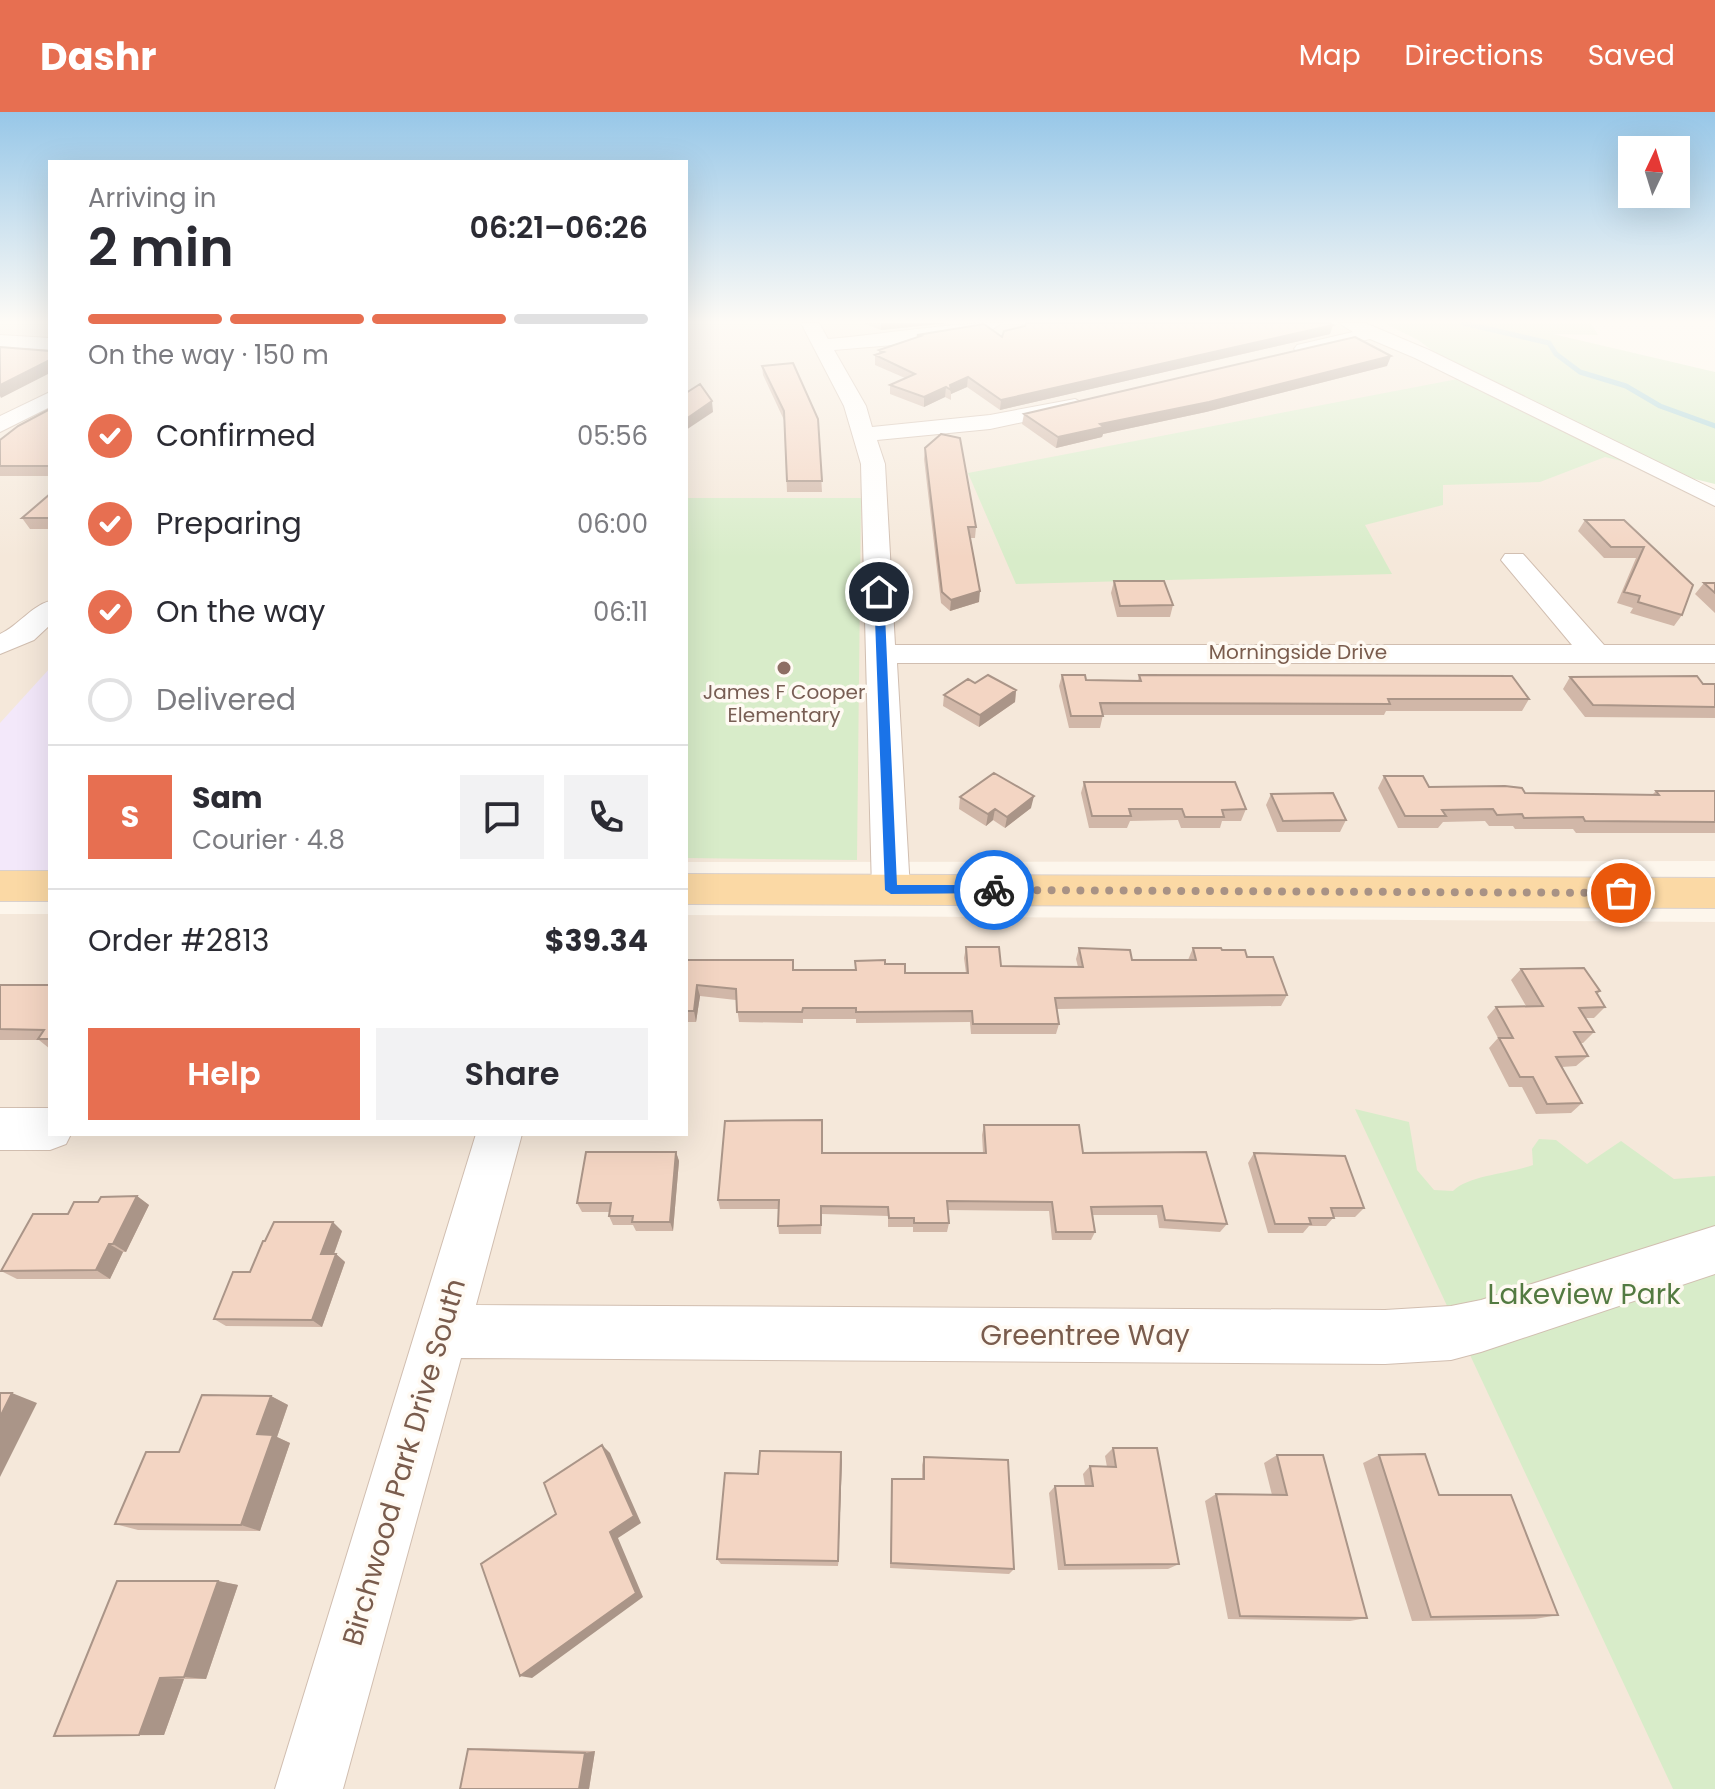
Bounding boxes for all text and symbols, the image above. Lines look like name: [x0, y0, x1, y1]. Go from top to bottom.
text: Dashr: [40, 30, 157, 83]
text: Map: [1299, 36, 1361, 75]
text: Directions: [1405, 36, 1544, 75]
text: Saved: [1588, 36, 1675, 75]
north arrow: [1618, 136, 1690, 208]
map controls: [1618, 136, 1690, 208]
text: Arriving in: [88, 180, 217, 216]
text: 06:21–06:26: [470, 206, 648, 249]
text: 2 min: [88, 211, 234, 284]
text: On the way · 150 m: [88, 337, 329, 373]
icon: check: [88, 414, 132, 458]
text: Confirmed: [156, 414, 316, 457]
text: 05:56: [577, 418, 648, 454]
icon: check: [88, 502, 132, 546]
text: Preparing: [156, 502, 302, 545]
text: 06:00: [577, 506, 648, 542]
pin: [845, 558, 913, 626]
icon: home: [857, 570, 901, 614]
icon: check: [88, 590, 132, 634]
text: On the way: [156, 590, 325, 633]
text: 06:11: [593, 594, 648, 630]
street label: Morningside Drive: [1209, 638, 1387, 666]
marker: James F Cooper Elementary: [775, 659, 793, 677]
text: Delivered: [156, 678, 296, 721]
place label: James F Cooper Elementary: [703, 678, 865, 729]
button: chat: [460, 775, 544, 859]
button: phone: [564, 775, 648, 859]
text: Sam: [192, 776, 263, 819]
text: S: [121, 795, 139, 838]
text: Courier · 4.8: [192, 822, 345, 858]
courier: [954, 850, 1034, 930]
pin: [1587, 859, 1655, 927]
icon: bike: [972, 868, 1016, 912]
icon: bag: [1599, 871, 1643, 915]
text: Order #2813: [88, 919, 270, 962]
text: $39.34: [545, 919, 648, 962]
button: Help: [88, 1028, 360, 1120]
button: Share: [376, 1028, 648, 1120]
street label: Birchwood Park Drive South: [333, 1274, 475, 1650]
park label: Lakeview Park: [1487, 1275, 1681, 1314]
street label: Greentree Way: [980, 1316, 1190, 1355]

